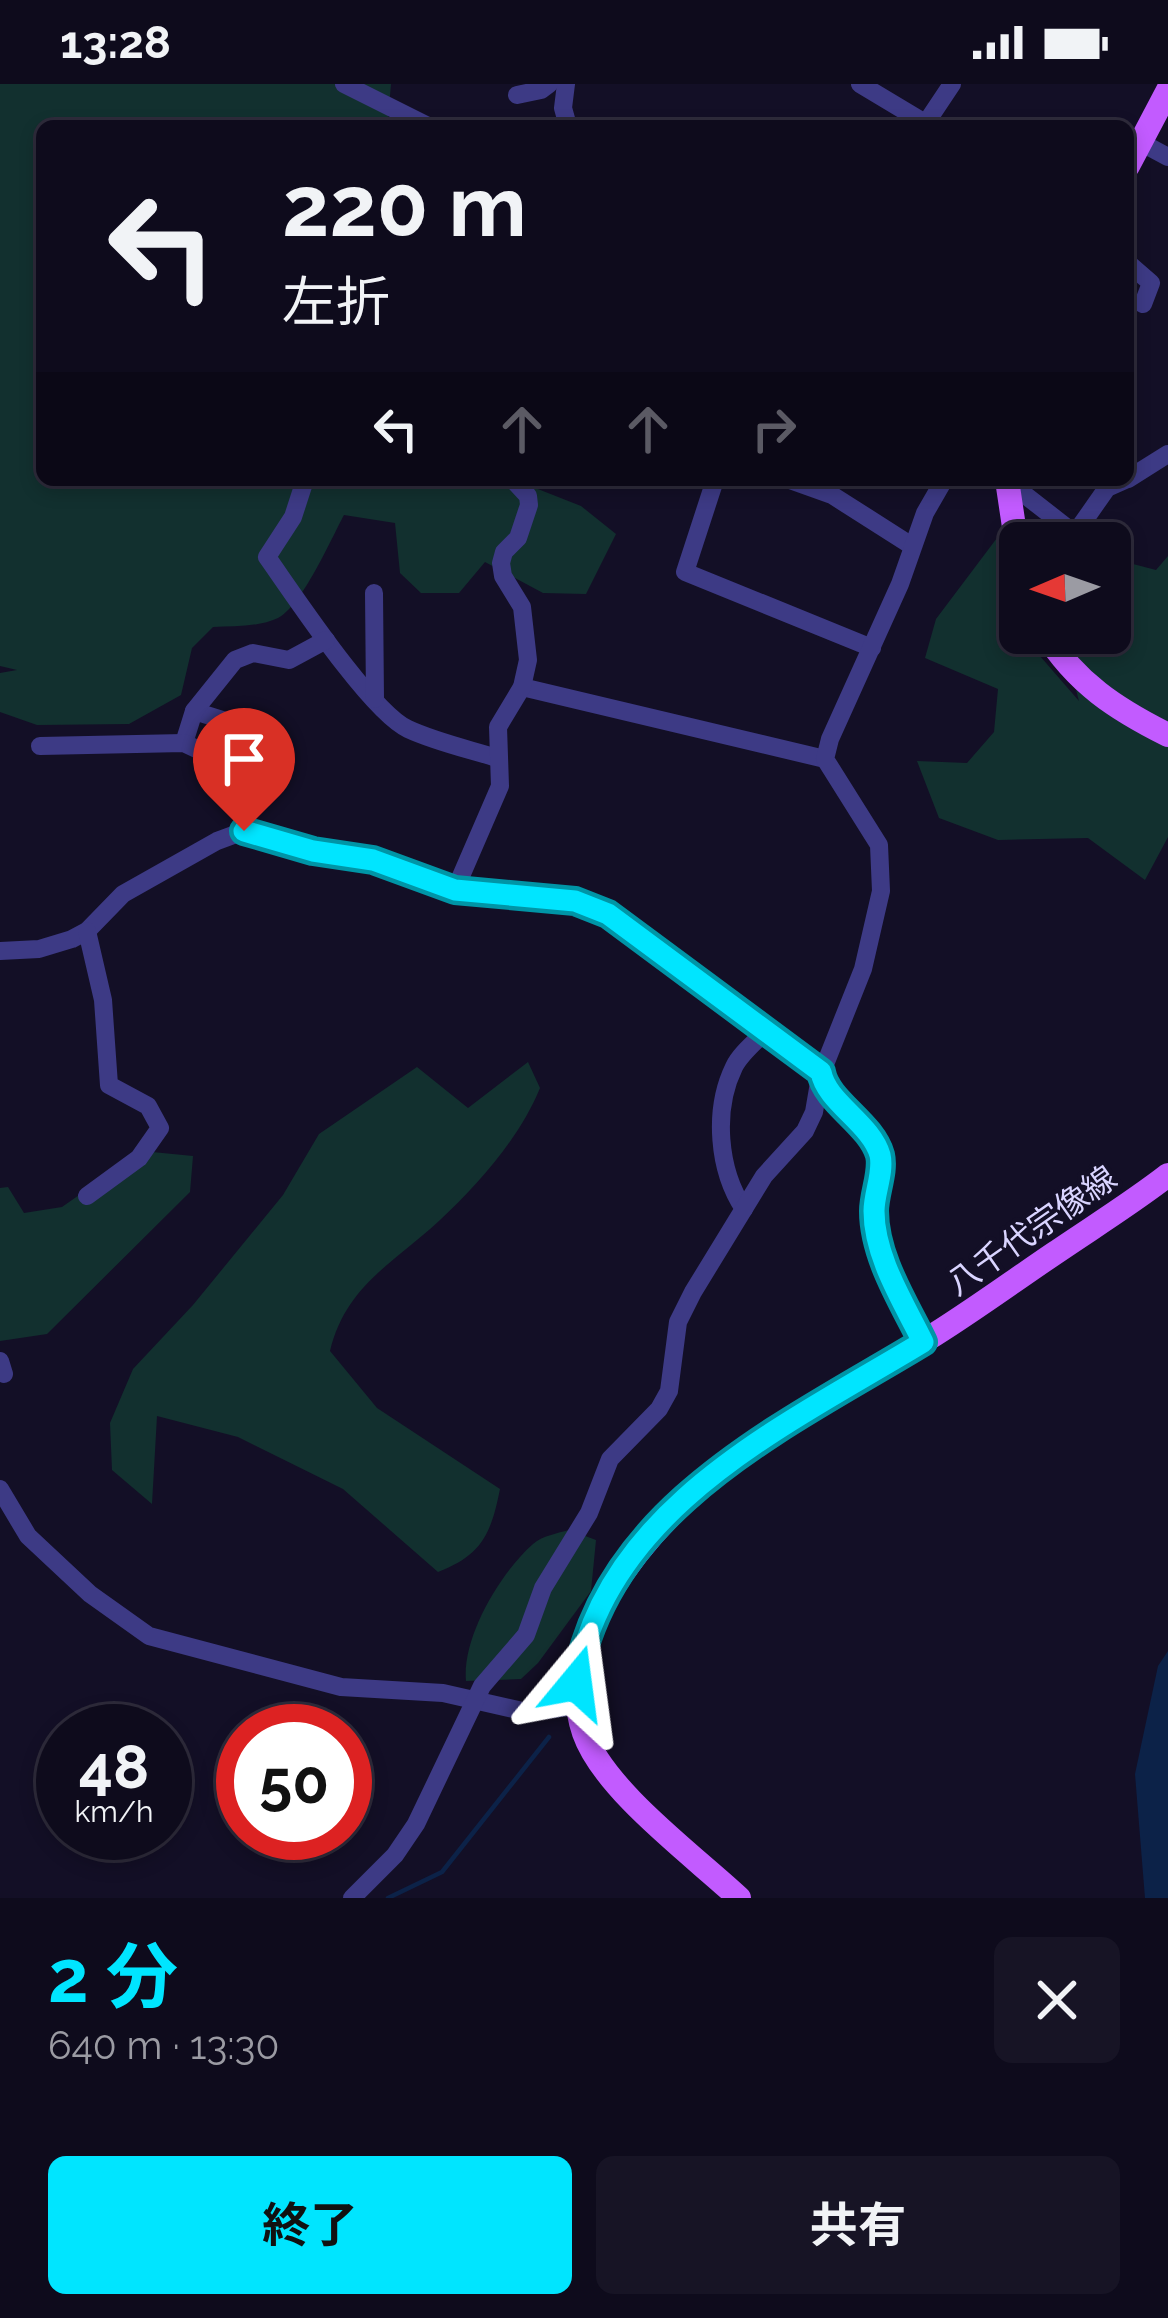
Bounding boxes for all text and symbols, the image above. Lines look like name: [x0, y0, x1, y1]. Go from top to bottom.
text: 13:28: [60, 16, 171, 69]
text: 220 m: [282, 157, 527, 256]
icon: left: [84, 168, 240, 324]
text: 左折: [282, 270, 390, 334]
icon: left: [363, 396, 429, 462]
icon: ahead: [489, 396, 555, 462]
icon: ahead: [615, 396, 681, 462]
icon: right: [741, 396, 807, 462]
north arrow: [999, 522, 1131, 654]
map controls: [999, 522, 1131, 654]
pin: [193, 708, 295, 831]
icon: arrive: [211, 726, 277, 792]
street label: 八千代宗像線: [939, 1158, 1124, 1303]
position arrow: [513, 1620, 639, 1746]
speed limit sign: 50: [216, 1704, 372, 1860]
text: 48: [79, 1732, 149, 1802]
text: km/h: [74, 1794, 154, 1829]
text: 2 分: [48, 1934, 178, 2019]
button: close: [994, 1937, 1120, 2063]
text: 640 m · 13:30: [48, 2022, 279, 2068]
button: 終了: [48, 2156, 572, 2294]
button: 共有: [596, 2156, 1120, 2294]

